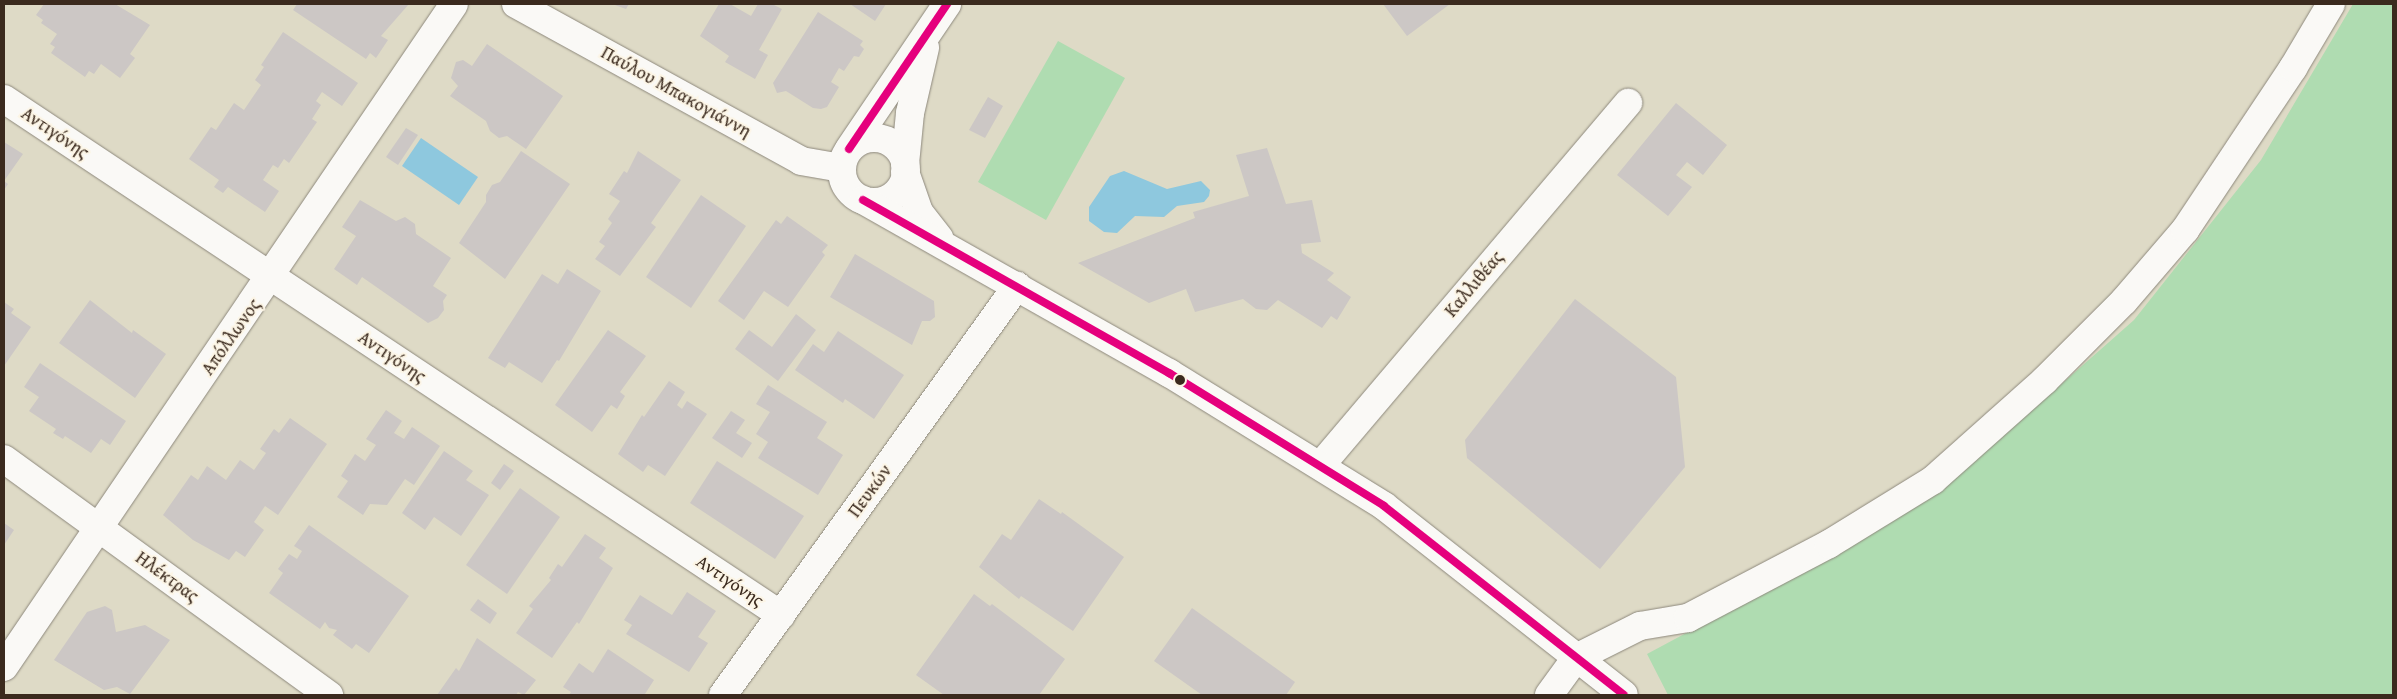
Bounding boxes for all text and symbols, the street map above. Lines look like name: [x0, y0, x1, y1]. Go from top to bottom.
street label: Παύλου Μπακογιάννη: [597, 42, 755, 142]
street label: Αντιγόνης: [17, 103, 93, 163]
street label: Καλλιθέας: [1440, 247, 1508, 321]
street label: Απόλλωνος: [197, 295, 265, 379]
street label: Αντιγόνης: [354, 327, 430, 387]
unlabelled marker: [1175, 375, 1185, 385]
street label: Πευκών: [844, 460, 896, 522]
street label: Ηλέκτρας: [131, 547, 203, 607]
street label: Αντιγόνης: [692, 551, 768, 611]

